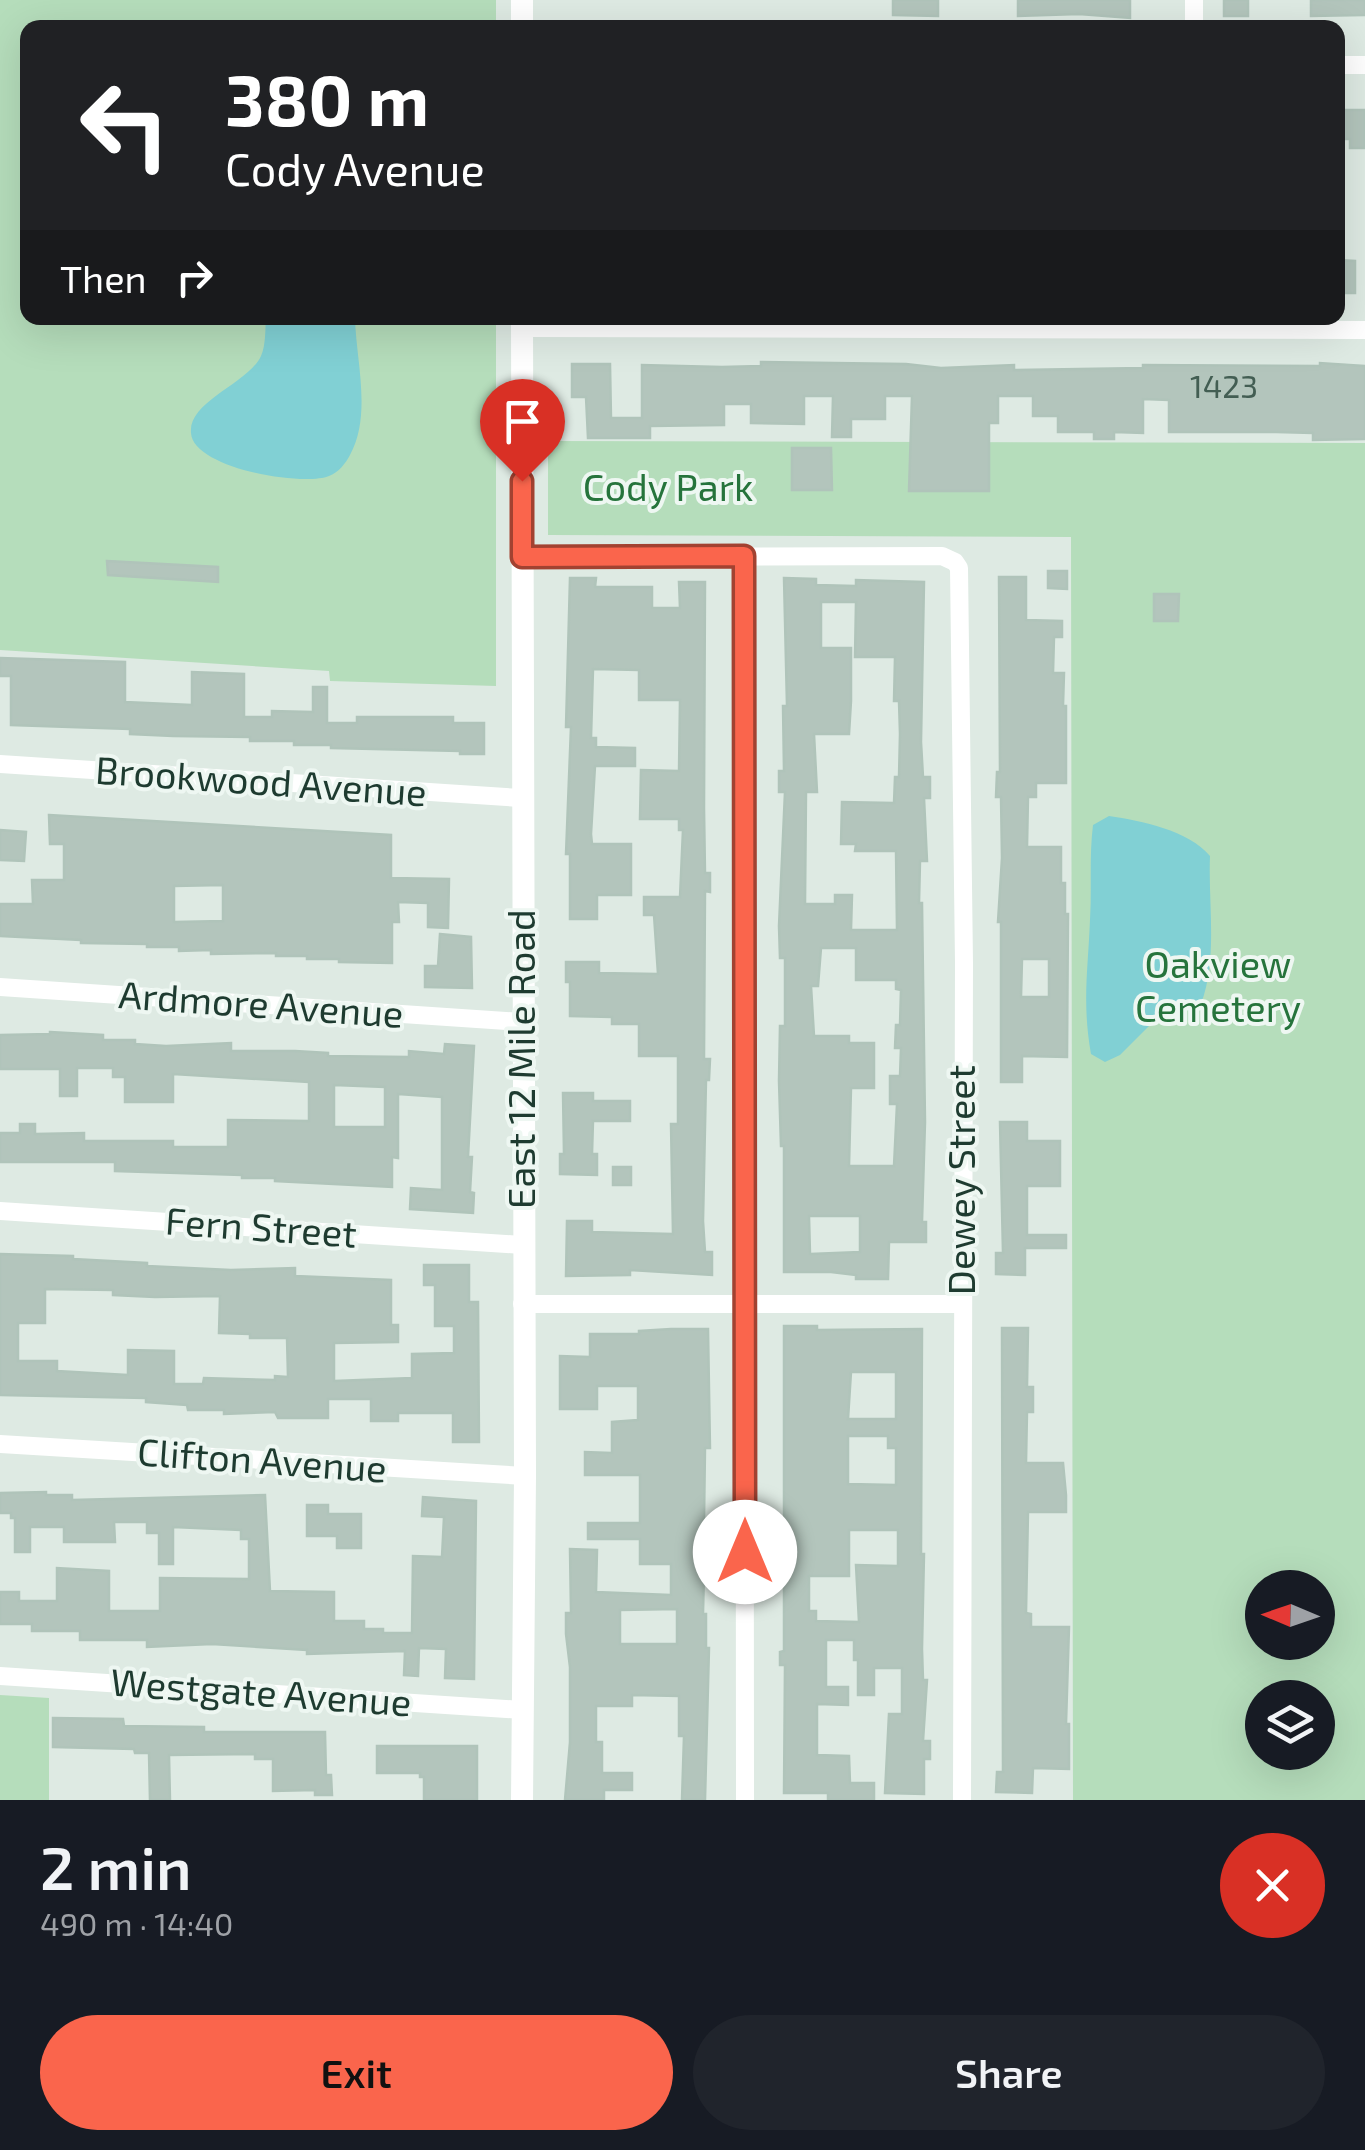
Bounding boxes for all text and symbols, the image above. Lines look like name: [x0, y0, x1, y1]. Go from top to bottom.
text: 380 m: [225, 56, 429, 140]
icon: left: [60, 60, 190, 190]
text: Cody Avenue: [225, 141, 485, 195]
icon: right: [167, 250, 222, 305]
text: Then: [60, 255, 147, 301]
house number: 1423: [1190, 366, 1258, 404]
pin: [480, 379, 565, 482]
icon: arrive: [495, 394, 550, 449]
park label: Cody Park: [583, 463, 753, 509]
street label: Brookwood Avenue: [94, 745, 428, 815]
street label: East 12 Mile Road: [497, 909, 543, 1209]
park label: Oakview Cemetery: [1135, 940, 1301, 1030]
street label: Ardmore Avenue: [117, 970, 405, 1036]
street label: Dewey Street: [937, 1065, 983, 1295]
street label: Fern Street: [164, 1196, 358, 1256]
street label: Clifton Avenue: [136, 1427, 388, 1491]
position arrow: [693, 1500, 797, 1604]
north arrow: [1245, 1570, 1335, 1660]
map controls: [1245, 1570, 1335, 1770]
street label: Westgate Avenue: [109, 1658, 413, 1724]
button: layers: [1245, 1680, 1335, 1770]
text: 2 min: [40, 1830, 192, 1902]
button: close: [1220, 1833, 1325, 1938]
text: 490 m · 14:40: [40, 1904, 233, 1942]
button: Exit: [40, 2015, 673, 2130]
button: Share: [693, 2015, 1325, 2130]

